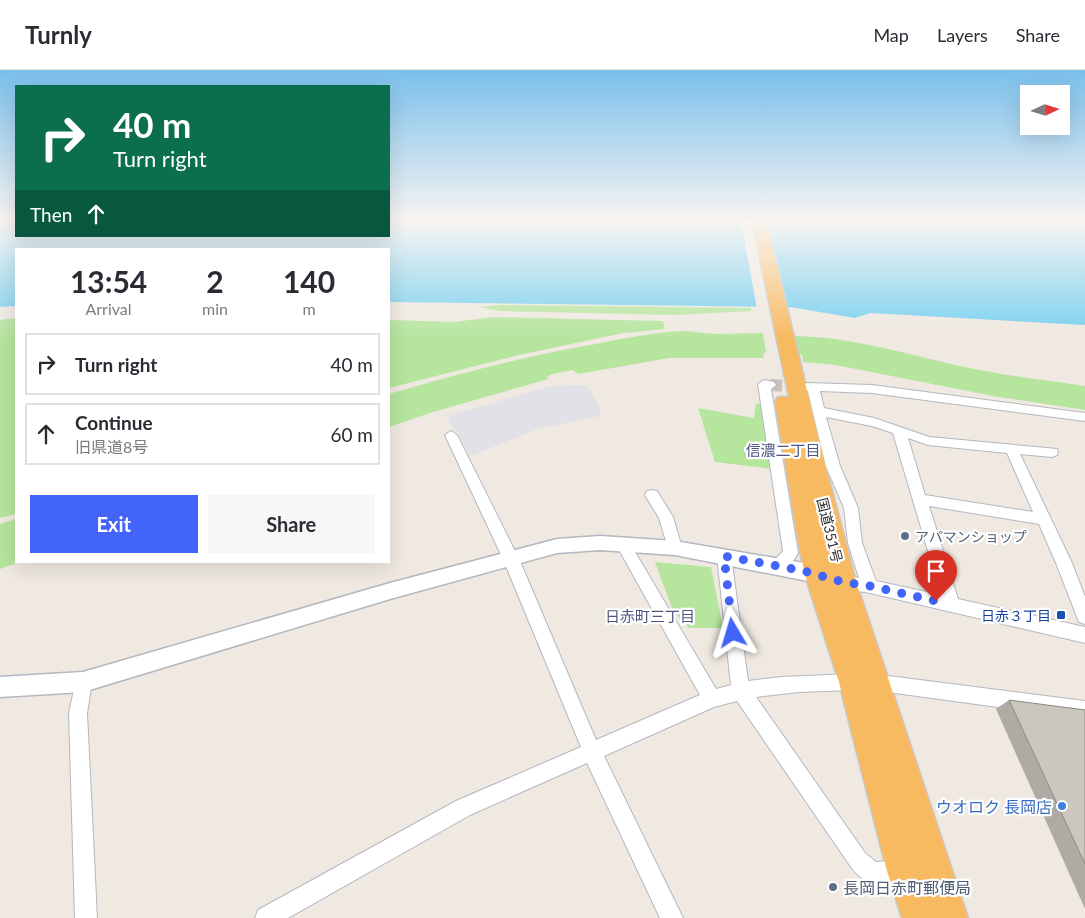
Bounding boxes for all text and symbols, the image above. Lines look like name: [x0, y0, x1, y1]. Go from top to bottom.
text: Turnly: [25, 20, 92, 49]
text: Map: [873, 24, 909, 46]
text: Layers: [937, 24, 988, 46]
text: Share: [1016, 24, 1060, 46]
north arrow: [1020, 85, 1070, 135]
map controls: [1020, 85, 1070, 135]
text: 40 m: [113, 103, 191, 145]
icon: right: [30, 105, 95, 170]
text: Turn right: [113, 145, 207, 172]
icon: ahead: [82, 200, 110, 228]
text: Then: [30, 203, 72, 226]
text: 13:54: [70, 263, 147, 299]
text: 2: [206, 263, 224, 299]
text: 140: [283, 263, 335, 299]
text: Arrival: [85, 299, 132, 318]
text: min: [202, 299, 228, 318]
text: m: [302, 299, 316, 318]
icon: right: [32, 350, 60, 378]
text: Turn right: [75, 353, 157, 376]
text: 40 m: [330, 353, 373, 376]
text: Continue: [75, 411, 153, 434]
icon: ahead: [32, 420, 60, 448]
text: 60 m: [330, 423, 373, 446]
text: 旧県道8号: [75, 437, 148, 456]
district label: 信濃二丁目: [745, 441, 821, 459]
button: Exit: [30, 495, 198, 553]
button: Share: [208, 495, 375, 553]
street label: 国道351号: [814, 496, 846, 564]
place label: アパマンショップ: [915, 528, 1027, 545]
marker: アパマンショップ: [899, 530, 911, 542]
pin: [915, 550, 957, 601]
icon: arrive: [922, 557, 950, 585]
position arrow: [706, 606, 758, 658]
district label: 日赤町三丁目: [605, 607, 695, 625]
place label: 日赤３丁目: [981, 607, 1051, 624]
marker: 日赤３丁目: [1055, 609, 1067, 621]
place label: ウオロク 長岡店: [936, 797, 1052, 816]
marker: ウオロク 長岡店: [1056, 800, 1068, 812]
place label: 長岡日赤町郵便局: [843, 878, 971, 897]
marker: 長岡日赤町郵便局: [827, 881, 839, 893]

